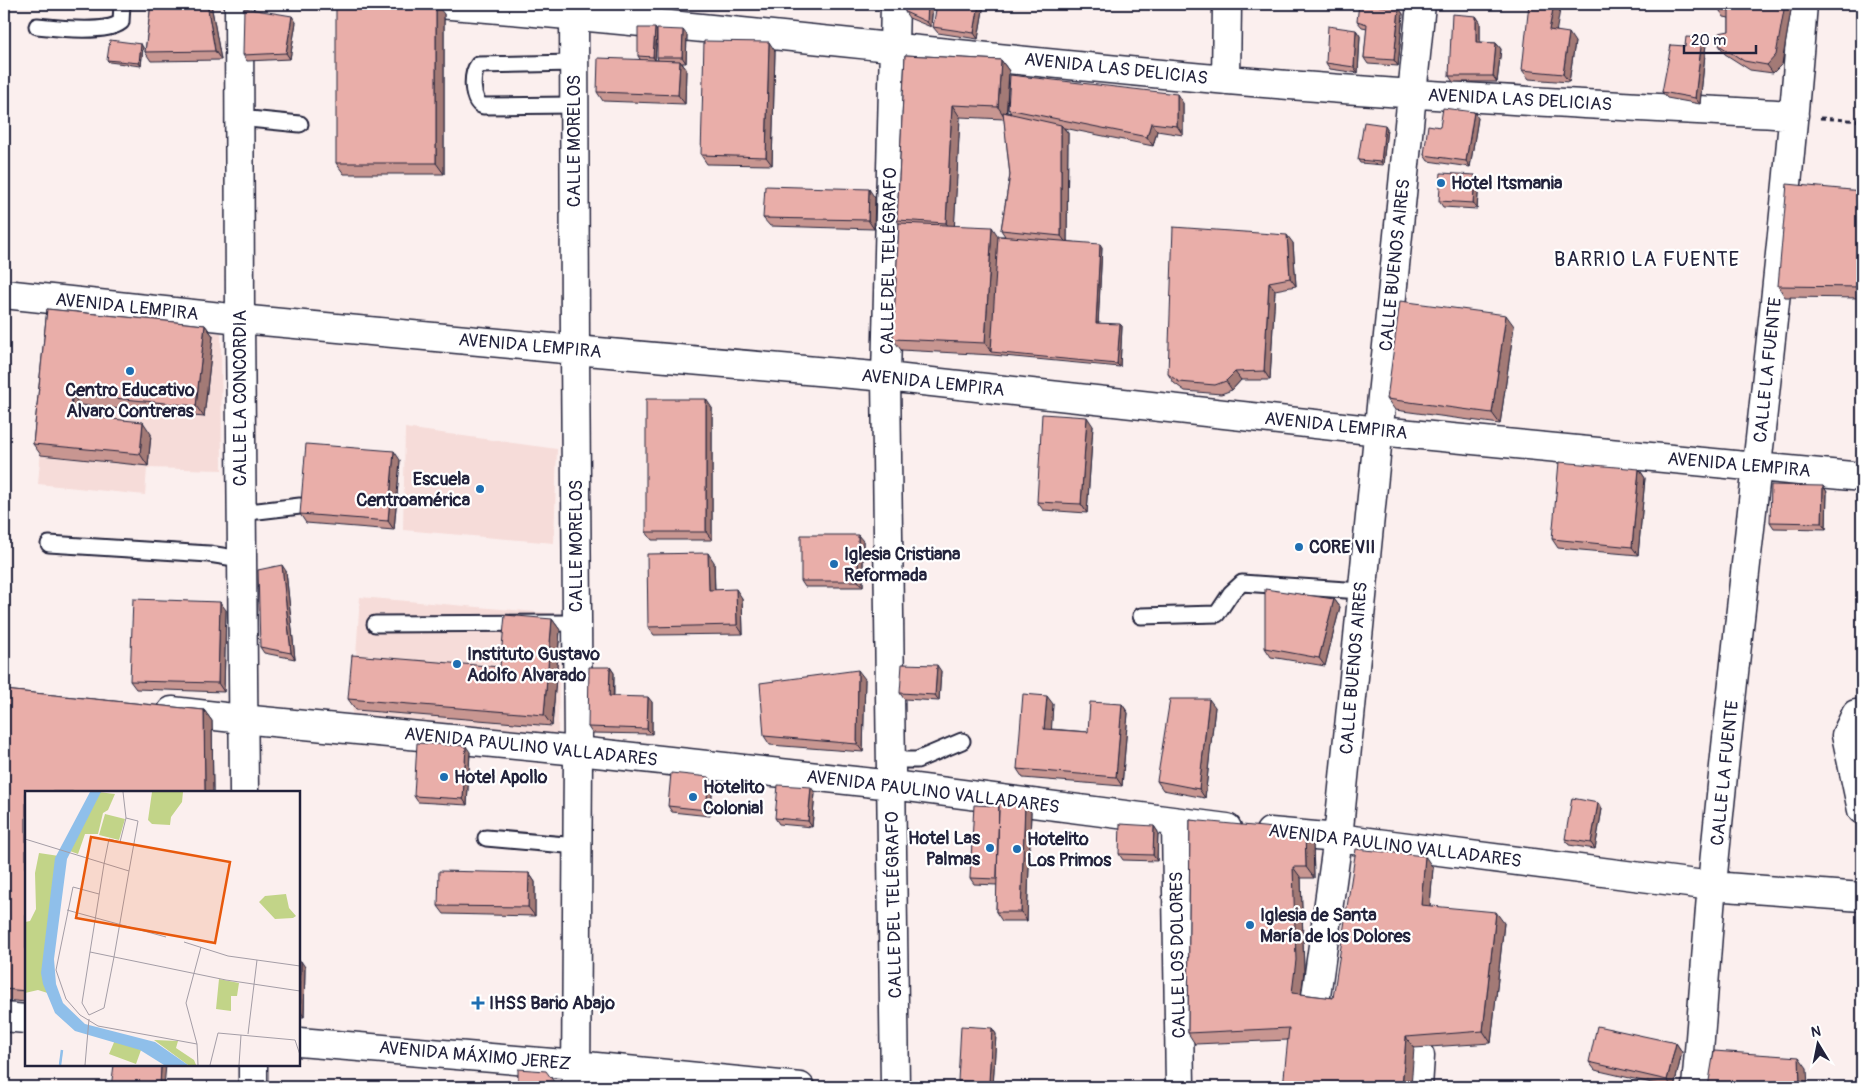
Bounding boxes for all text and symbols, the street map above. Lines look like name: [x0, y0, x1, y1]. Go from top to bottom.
scale bar: [1684, 22, 1756, 54]
text: 20 m: [1691, 31, 1726, 50]
street label: AVENIDA LAS DELICIAS: [1023, 48, 1209, 90]
street label: CALLE MORELOS: [563, 75, 586, 207]
street label: AVENIDA LAS DELICIAS: [1427, 84, 1613, 116]
street label: CALLE DEL TELÉGRAFO: [876, 167, 902, 355]
place label: Hotel Itsmania: [1451, 172, 1563, 195]
marker: Hotel Itsmania: [1435, 177, 1447, 189]
street label: CALLE BUENOS AIRES: [1375, 178, 1415, 352]
district label: BARRIO LA FUENTE: [1554, 247, 1740, 272]
street label: AVENIDA LEMPIRA: [54, 288, 200, 326]
street label: CALLE LA FUENTE: [1749, 296, 1787, 444]
street label: CALLE LA CONCORDIA: [229, 310, 252, 486]
street label: AVENIDA LEMPIRA: [457, 328, 603, 364]
street label: AVENIDA LEMPIRA: [860, 364, 1006, 402]
marker: Centro Educativo Alvaro Contreras: [124, 365, 136, 377]
place label: Centro Educativo Alvaro Contreras: [65, 379, 195, 423]
street label: AVENIDA LEMPIRA: [1263, 407, 1409, 445]
street label: AVENIDA LEMPIRA: [1666, 447, 1812, 483]
place label: Escuela Centroamérica: [356, 468, 471, 512]
street label: CALLE MORELOS: [565, 480, 588, 612]
marker: Escuela Centroamérica: [474, 483, 486, 495]
place label: CORE VII: [1309, 536, 1375, 559]
marker: CORE VII: [1293, 541, 1305, 553]
place label: Iglesia Cristiana Reformada: [844, 543, 961, 587]
marker: Iglesia Cristiana Reformada: [828, 558, 840, 570]
street label: CALLE BUENOS AIRES: [1335, 581, 1373, 755]
place label: Instituto Gustavo Adolfo Alvarado: [467, 643, 600, 687]
marker: Instituto Gustavo Adolfo Alvarado: [451, 658, 463, 670]
street label: CALLE LA FUENTE: [1706, 699, 1744, 847]
street label: AVENIDA PAULINO VALLADARES: [403, 722, 659, 772]
street label: AVENIDA PAULINO VALLADARES: [805, 765, 1061, 819]
place label: Hotel Apollo: [454, 766, 548, 789]
marker: Hotel Apollo: [438, 771, 450, 783]
place label: Hotelito Colonial: [703, 776, 765, 820]
inset map: [25, 791, 300, 1066]
marker: Hotelito Colonial: [687, 791, 699, 803]
street label: CALLE DEL TELÉGRAFO: [881, 811, 907, 999]
street label: AVENIDA PAULINO VALLADARES: [1267, 819, 1523, 873]
place label: Hotel Las Palmas: [908, 827, 981, 871]
place label: Hotelito Los Primos: [1027, 828, 1112, 872]
marker: Hotel Las Palmas: [984, 842, 996, 854]
marker: Hotelito Los Primos: [1011, 843, 1023, 855]
street label: CALLE LOS DOLORES: [1165, 871, 1191, 1039]
place label: Iglesia de Santa María de los Dolores: [1260, 904, 1412, 948]
marker: Iglesia de Santa María de los Dolores: [1244, 919, 1256, 931]
place label: IHSS Bario Abajo: [489, 992, 615, 1015]
marker: IHSS Bario Abajo: [471, 996, 485, 1010]
north arrow: [1794, 1018, 1844, 1068]
text: N: [1810, 1022, 1822, 1041]
street label: AVENIDA MÁXIMO JEREZ: [378, 1036, 572, 1076]

